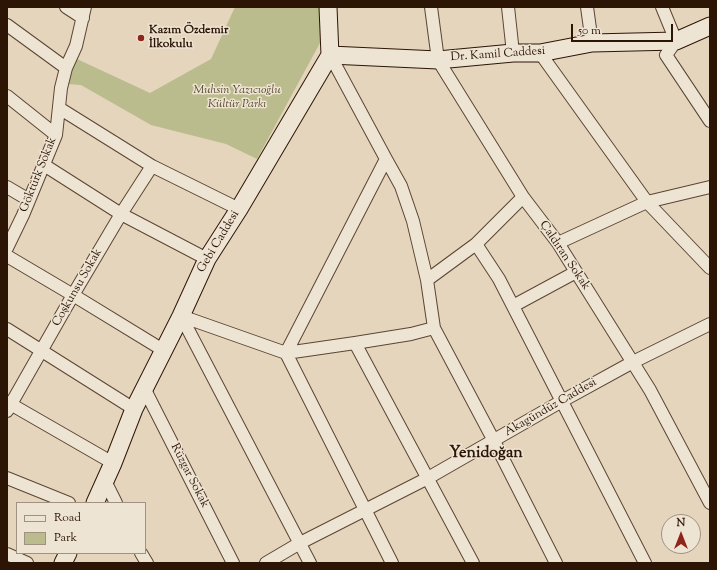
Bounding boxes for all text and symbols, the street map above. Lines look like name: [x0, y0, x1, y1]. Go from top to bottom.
scale bar: [573, 16, 675, 42]
text: 50 m: [578, 22, 601, 40]
place label: Kazım Özdemir İlkokulu: [149, 24, 228, 52]
marker: Kazım Özdemir İlkokulu: [136, 33, 146, 43]
street label: Dr. Kamil Caddesi: [450, 45, 546, 65]
park label: Muhsin Yazıcıoğlu Kültür Parkı: [193, 84, 281, 112]
street label: Göktürk Sokak: [17, 135, 61, 215]
street label: Gebi Caddesi: [195, 208, 243, 276]
street label: Çaldıran Sokak: [536, 219, 592, 293]
street label: Coşkunsu Sokak: [50, 247, 106, 329]
street label: Akagündüz Caddesi: [502, 376, 600, 440]
street label: Rüzgar Sokak: [167, 441, 211, 511]
district label: Yenidoğan: [449, 444, 523, 464]
legend: [16, 502, 146, 554]
text: Road: [54, 509, 81, 527]
north arrow: [661, 514, 701, 554]
text: N: [677, 515, 685, 531]
text: Park: [54, 529, 77, 547]

